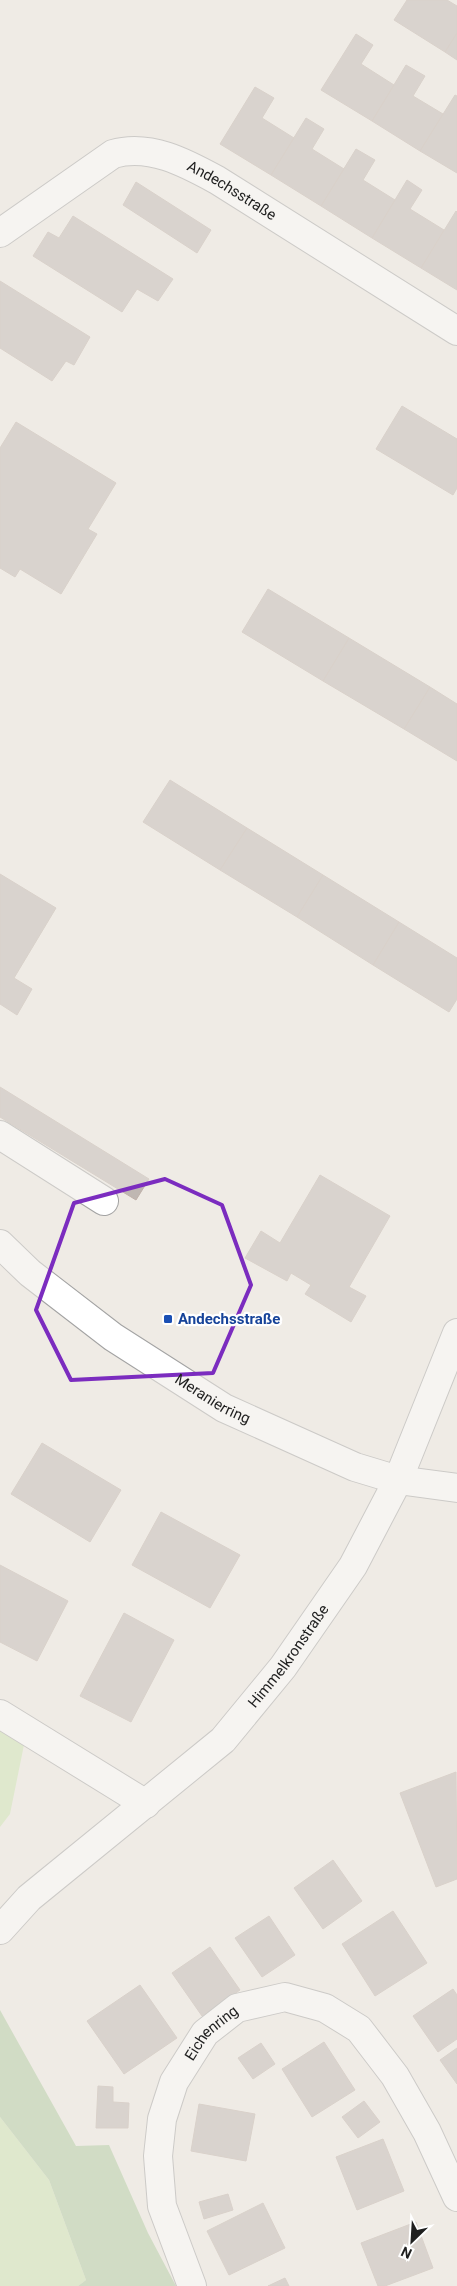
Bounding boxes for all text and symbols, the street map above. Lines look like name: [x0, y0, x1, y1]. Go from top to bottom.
street label: Andechsstraße: [184, 157, 280, 224]
place label: Andechsstraße: [178, 1310, 280, 1328]
marker: Andechsstraße: [162, 1313, 174, 1325]
street label: Meranierring: [171, 1370, 253, 1428]
street label: Himmelkronstraße: [244, 1601, 333, 1711]
street label: Eichenring: [181, 2002, 242, 2064]
north arrow: [387, 2216, 437, 2266]
text: N: [399, 2243, 414, 2262]

